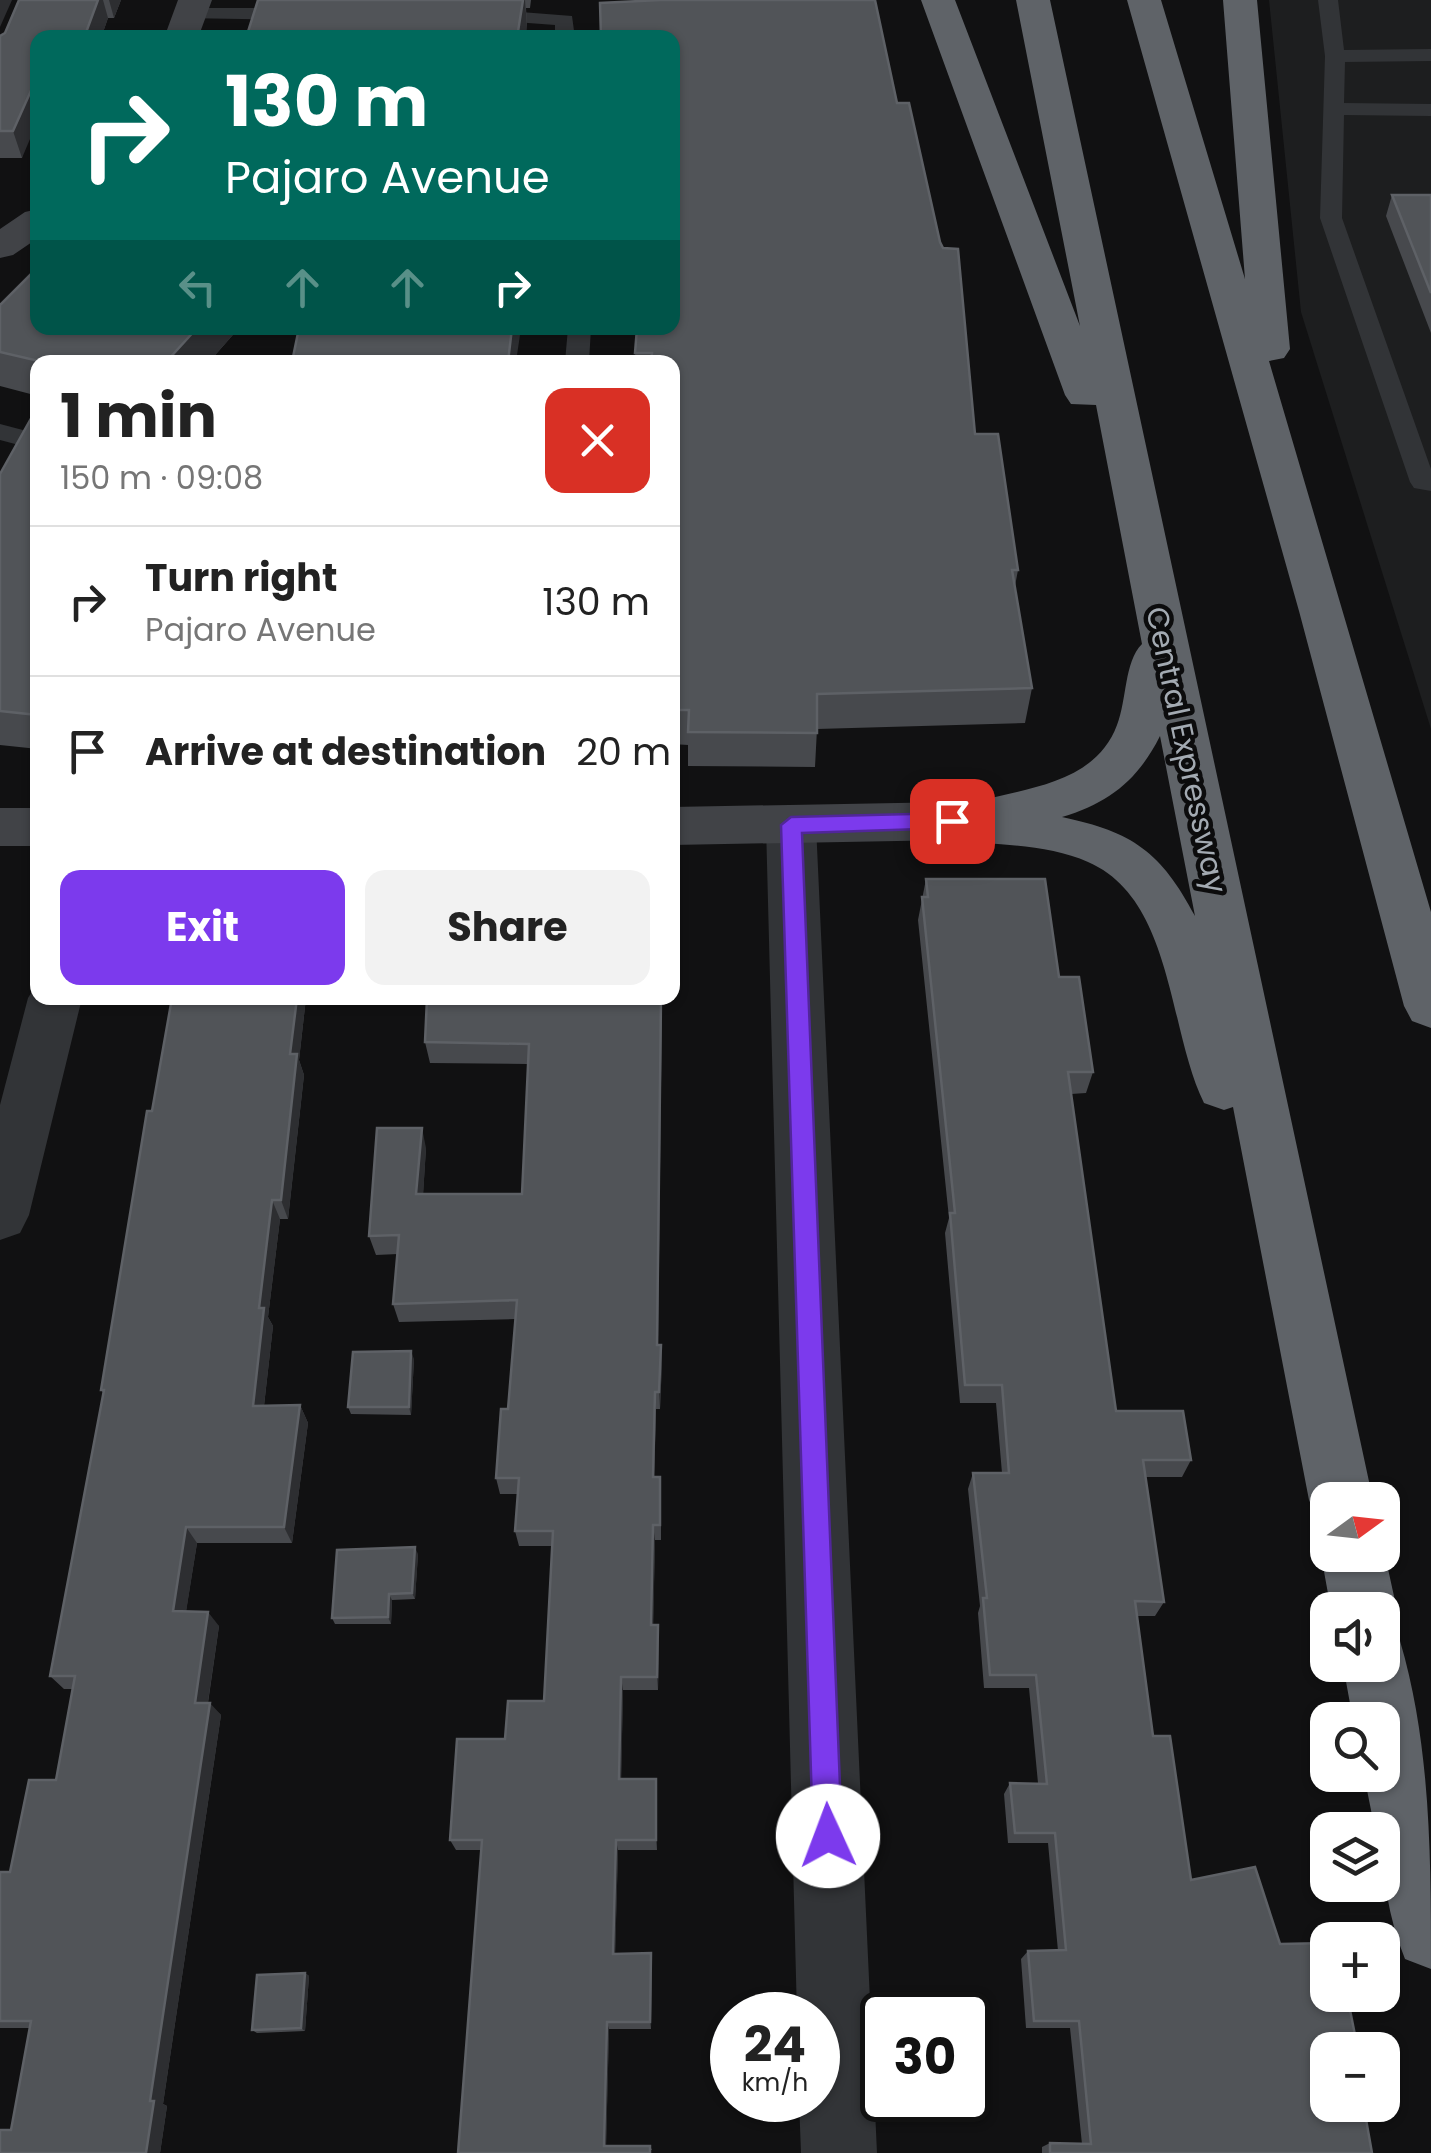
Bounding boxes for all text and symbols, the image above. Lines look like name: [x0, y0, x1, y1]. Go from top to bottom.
text: 130 m: [225, 52, 428, 151]
icon: right: [60, 70, 190, 200]
text: Pajaro Avenue: [225, 146, 550, 209]
icon: left: [170, 260, 225, 315]
icon: ahead: [275, 260, 330, 315]
icon: ahead: [380, 260, 435, 315]
icon: right: [485, 260, 540, 315]
text: 1 min: [60, 374, 217, 458]
button: close: [545, 388, 650, 493]
text: 150 m · 09:08: [60, 455, 263, 500]
text: Turn right: [145, 551, 337, 604]
icon: right: [60, 574, 115, 629]
text: 130 m: [542, 575, 650, 628]
street label: Central Expressway: [1135, 603, 1238, 897]
text: Pajaro Avenue: [145, 607, 376, 652]
icon: arrive: [60, 724, 115, 779]
text: Arrive at destination: [145, 725, 546, 778]
text: 20 m: [576, 725, 671, 778]
pin: [910, 779, 995, 864]
icon: arrive: [925, 794, 980, 849]
button: Exit: [60, 870, 345, 985]
button: Share: [365, 870, 650, 985]
north arrow: [1310, 1482, 1400, 1572]
map controls: [1310, 1482, 1400, 2122]
button: sound: [1310, 1592, 1400, 1682]
button: search: [1310, 1702, 1400, 1792]
position arrow: [776, 1784, 880, 1888]
button: layers: [1310, 1812, 1400, 1902]
button: +: [1310, 1922, 1400, 2012]
speed limit sign: 30: [860, 1992, 990, 2122]
text: 24: [744, 2009, 806, 2080]
button: −: [1310, 2032, 1400, 2122]
text: km/h: [742, 2065, 808, 2100]

